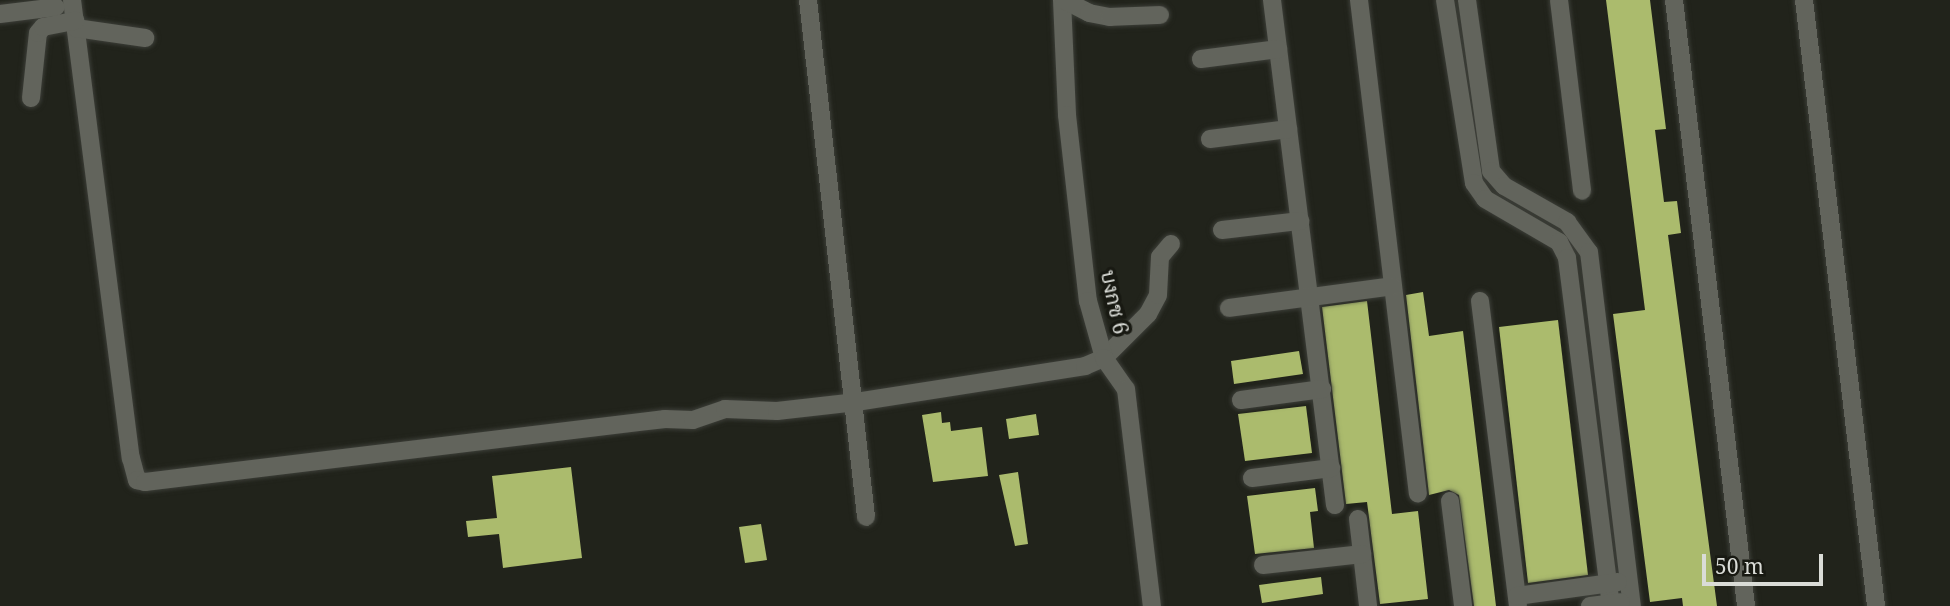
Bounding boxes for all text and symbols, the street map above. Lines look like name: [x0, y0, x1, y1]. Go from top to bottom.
street label: บงกช 6: [1096, 268, 1134, 336]
scale bar: [1705, 540, 1826, 584]
text: 50 m: [1715, 552, 1764, 580]

